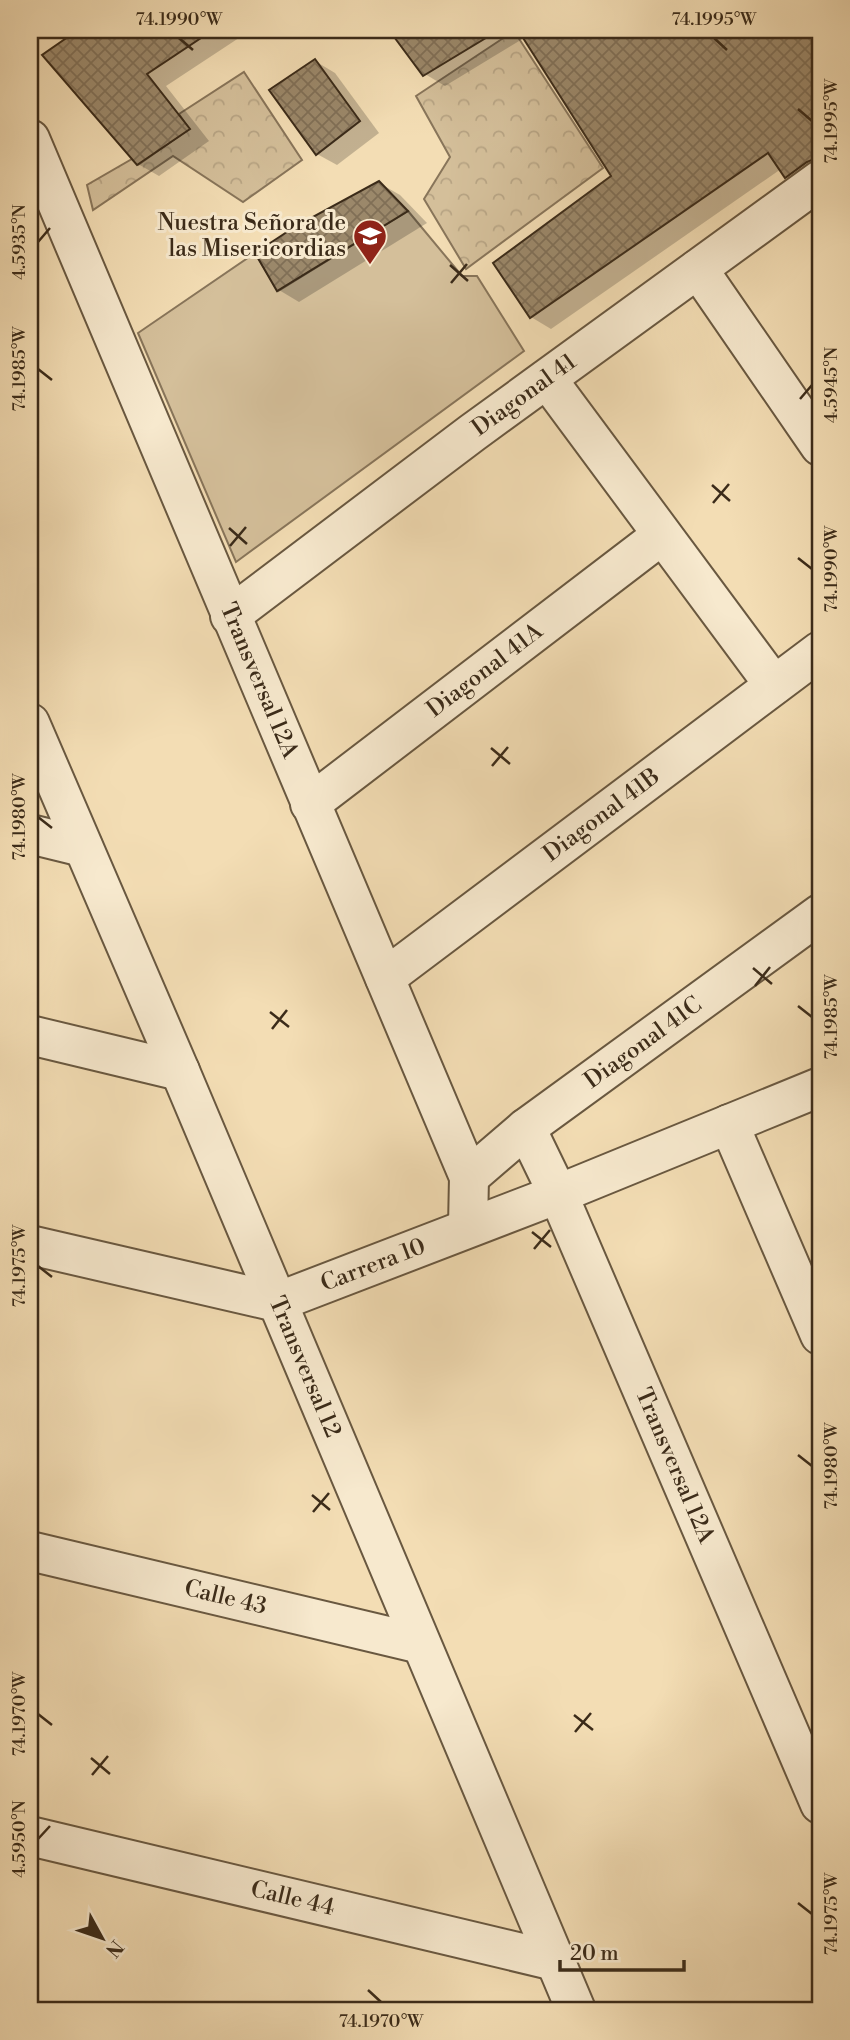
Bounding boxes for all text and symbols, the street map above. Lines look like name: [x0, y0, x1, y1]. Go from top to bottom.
text: 74.1990°W: [136, 8, 223, 31]
text: 74.1995°W: [672, 8, 757, 31]
text: 74.1995°W: [820, 78, 843, 163]
text: 4.5935°N: [8, 204, 31, 280]
place label: Nuestra Señora de las Misericordias: [157, 209, 346, 263]
school or university icon: Nuestra Señora de las Misericordias: [351, 217, 389, 266]
text: 74.1985°W: [8, 326, 31, 411]
text: 4.5945°N: [820, 346, 843, 423]
street label: Diagonal 41: [466, 348, 582, 442]
text: 74.1990°W: [820, 525, 843, 612]
street label: Transversal 12A: [214, 599, 305, 764]
street label: Diagonal 41A: [421, 617, 549, 724]
street label: Diagonal 41B: [538, 762, 665, 868]
text: 74.1980°W: [8, 773, 31, 860]
text: 74.1985°W: [820, 974, 843, 1059]
street label: Diagonal 41C: [579, 991, 707, 1095]
text: 74.1975°W: [8, 1224, 31, 1307]
street label: Carrera 10: [317, 1232, 429, 1298]
street label: Transversal 12: [263, 1292, 347, 1442]
street label: Transversal 12A: [629, 1384, 721, 1549]
text: 74.1980°W: [820, 1422, 843, 1509]
street label: Calle 43: [182, 1574, 270, 1621]
text: 74.1970°W: [8, 1671, 31, 1756]
text: 4.5950°N: [8, 1800, 31, 1878]
text: 74.1975°W: [820, 1872, 843, 1955]
street label: Calle 44: [248, 1875, 337, 1922]
north arrow: [66, 1904, 136, 1974]
scale bar: [560, 1928, 684, 1972]
text: N: [100, 1935, 128, 1962]
text: 20 m: [570, 1941, 619, 1967]
text: 74.1970°W: [339, 2010, 424, 2033]

